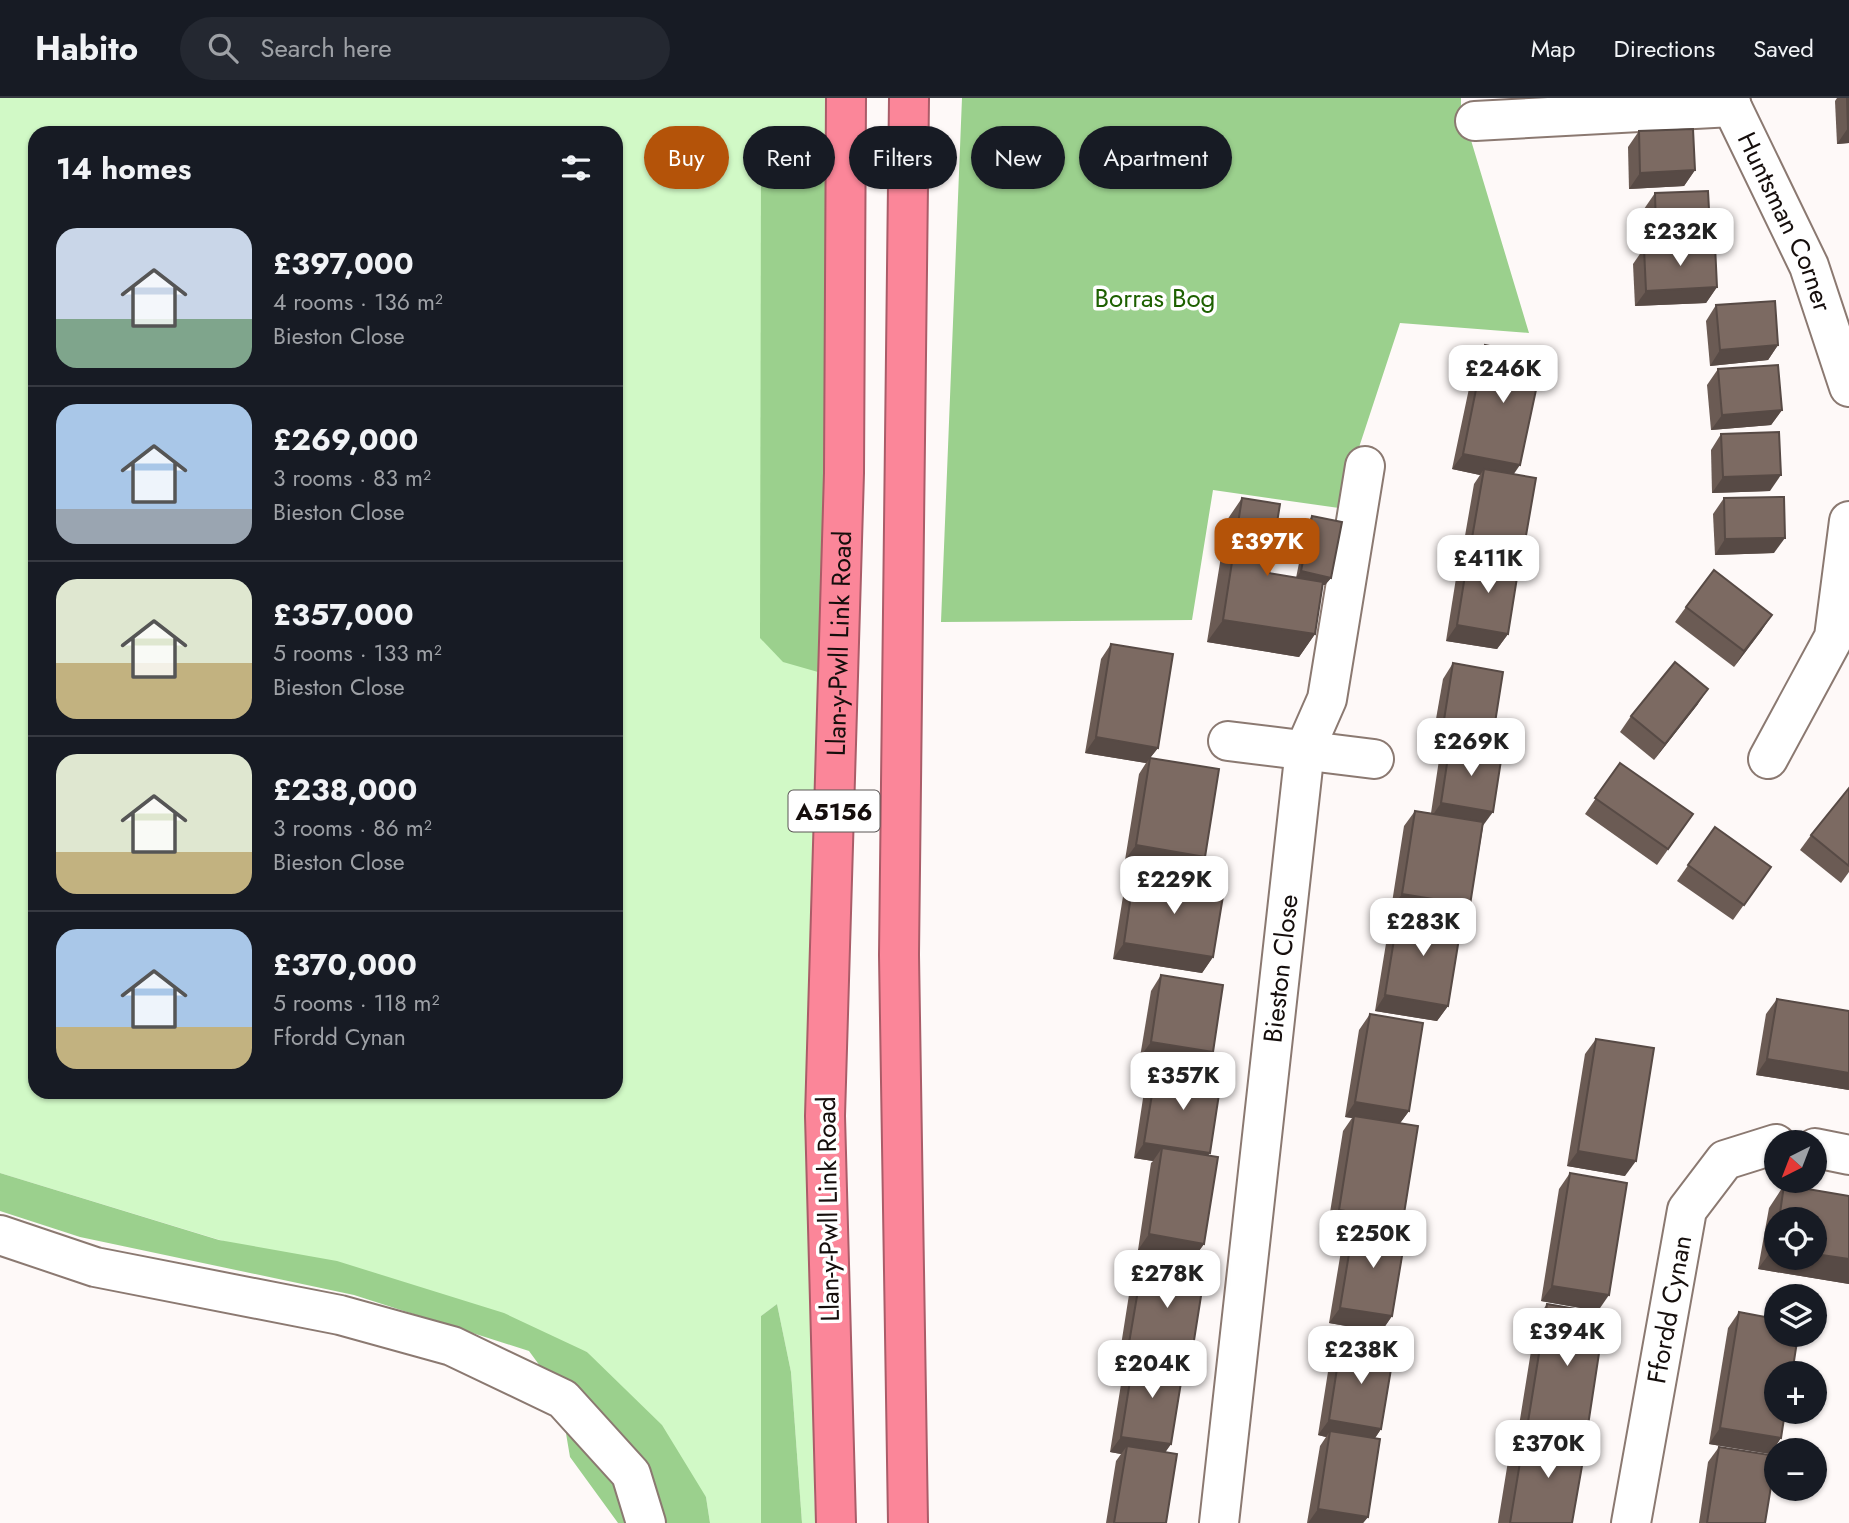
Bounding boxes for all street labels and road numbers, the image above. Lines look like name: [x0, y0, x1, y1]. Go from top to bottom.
street label: Huntsman Corner: [1728, 126, 1842, 317]
street label: Llan-y-Pwll Link Road: [817, 530, 861, 757]
road number: A5156: [788, 790, 880, 832]
street label: Bieston Close: [1254, 892, 1308, 1045]
street label: Llan-y-Pwll Link Road: [807, 1096, 849, 1322]
street label: Ffordd Cynan: [1637, 1232, 1701, 1387]

